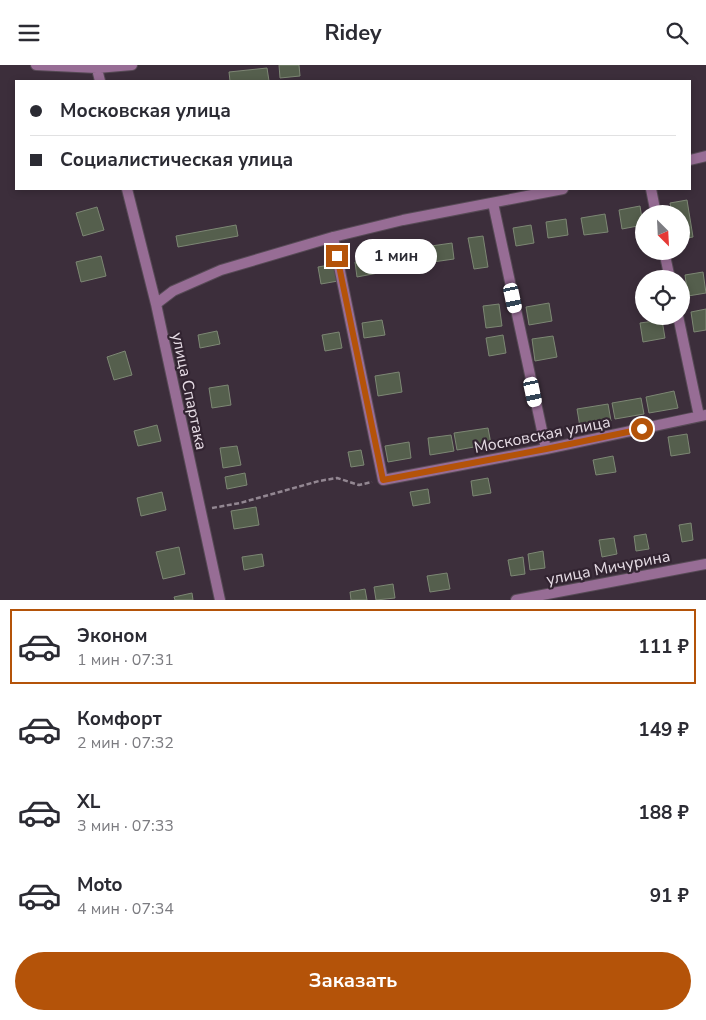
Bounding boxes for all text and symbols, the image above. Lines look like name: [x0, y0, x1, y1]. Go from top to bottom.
text: Ridey: [324, 18, 382, 48]
icon: menu: [15, 19, 43, 47]
icon: search: [663, 19, 691, 47]
text: Московская улица: [60, 98, 231, 124]
text: Социалистическая улица: [60, 147, 293, 173]
north arrow: [635, 205, 690, 260]
map controls: [635, 205, 690, 325]
callout: 1 мин: [354, 239, 437, 273]
route end: [326, 245, 348, 267]
text: 1 мин: [374, 245, 418, 267]
button: locate: [635, 270, 690, 325]
car: [502, 282, 523, 314]
street label: улица Спартака: [166, 330, 212, 452]
car: [522, 376, 543, 408]
street label: Московская улица: [472, 411, 612, 459]
route start: [631, 418, 653, 440]
street label: улица Мичурина: [544, 545, 672, 591]
text: Эконом: [77, 623, 148, 649]
icon: car: [17, 624, 62, 669]
text: 111 ₽: [638, 634, 689, 660]
text: 1 мин · 07:31: [77, 649, 174, 671]
text: Комфорт: [77, 706, 162, 732]
icon: car: [17, 707, 62, 752]
text: 149 ₽: [638, 717, 689, 743]
text: 2 мин · 07:32: [77, 732, 174, 754]
text: XL: [77, 789, 100, 815]
icon: car: [17, 790, 62, 835]
text: 188 ₽: [638, 800, 689, 826]
text: 3 мин · 07:33: [77, 815, 174, 837]
text: Moto: [77, 872, 123, 898]
icon: car: [17, 873, 62, 918]
text: 91 ₽: [650, 883, 689, 909]
text: 4 мин · 07:34: [77, 898, 174, 920]
button: Заказать: [15, 952, 691, 1010]

